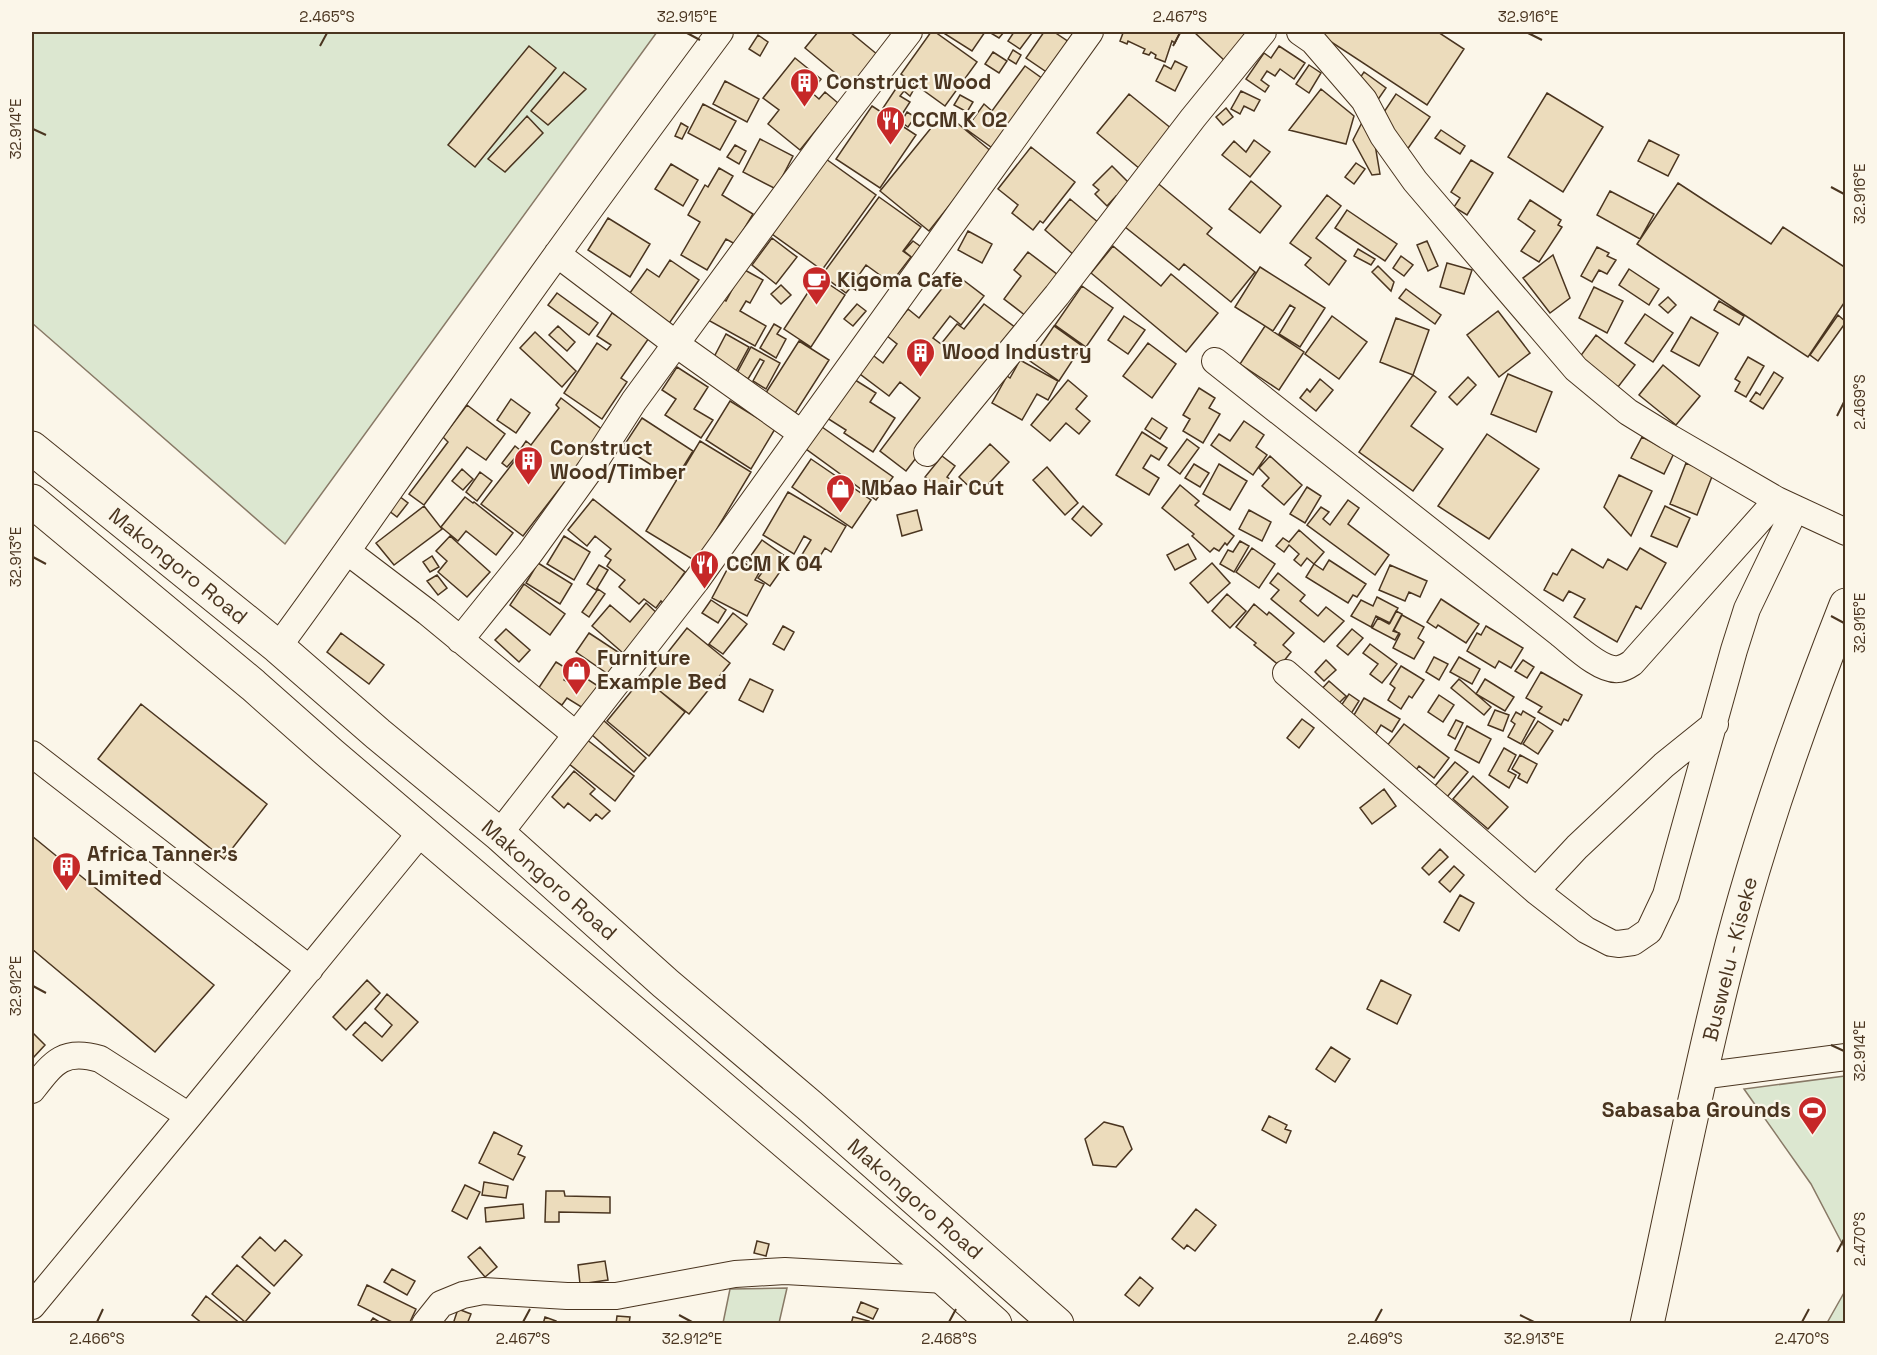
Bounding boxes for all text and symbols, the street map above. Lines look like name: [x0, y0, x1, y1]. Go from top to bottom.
text: 2.465°S: [299, 7, 355, 26]
text: 32.915°E: [657, 7, 717, 26]
text: 2.467°S: [1153, 7, 1207, 26]
text: 32.916°E: [1498, 7, 1558, 26]
building icon: Construct Wood: [789, 66, 821, 108]
place label: Construct Wood: [826, 68, 992, 95]
text: 32.914°E: [6, 99, 25, 159]
restaurant icon: CCM K 02: [875, 104, 907, 146]
place label: CCM K 02: [912, 106, 1007, 133]
text: 32.916°E: [1850, 164, 1869, 224]
cafe icon: Kigoma Cafe: [800, 264, 832, 306]
place label: Kigoma Cafe: [837, 266, 963, 293]
building icon: Wood Industry: [905, 336, 937, 378]
place label: Wood Industry: [942, 338, 1092, 365]
text: 2.469°S: [1850, 374, 1869, 430]
place label: Construct Wood/Timber: [550, 434, 686, 485]
building icon: Construct Wood/Timber: [513, 444, 545, 486]
shop icon: Mbao Hair Cut: [824, 472, 856, 514]
place label: Mbao Hair Cut: [861, 474, 1004, 501]
street label: Makongoro Road: [103, 501, 253, 630]
text: 32.913°E: [6, 527, 25, 587]
restaurant icon: CCM K 04: [689, 548, 721, 590]
place label: CCM K 04: [726, 550, 822, 577]
text: 32.915°E: [1850, 593, 1869, 653]
place label: Furniture Example Bed: [597, 644, 727, 695]
shop icon: Furniture Example Bed: [560, 654, 592, 696]
street label: Makongoro Road: [476, 813, 623, 946]
place label: Africa Tanner's Limited: [87, 840, 238, 891]
building icon: Africa Tanner's Limited: [50, 850, 82, 892]
street label: Buswelu - Kiseke: [1696, 874, 1763, 1044]
text: 32.912°E: [6, 956, 25, 1016]
text: 32.914°E: [1850, 1021, 1869, 1081]
sports icon: Sabasaba Grounds: [1796, 1094, 1828, 1136]
place label: Sabasaba Grounds: [1602, 1096, 1791, 1123]
street label: Makongoro Road: [842, 1132, 989, 1265]
text: 2.470°S: [1850, 1212, 1869, 1266]
text: 2.466°S: [69, 1329, 125, 1348]
text: 2.467°S: [496, 1329, 550, 1348]
text: 32.912°E: [662, 1329, 722, 1348]
text: 2.468°S: [921, 1329, 977, 1348]
text: 2.469°S: [1347, 1329, 1403, 1348]
text: 32.913°E: [1504, 1329, 1564, 1348]
text: 2.470°S: [1775, 1329, 1829, 1348]

